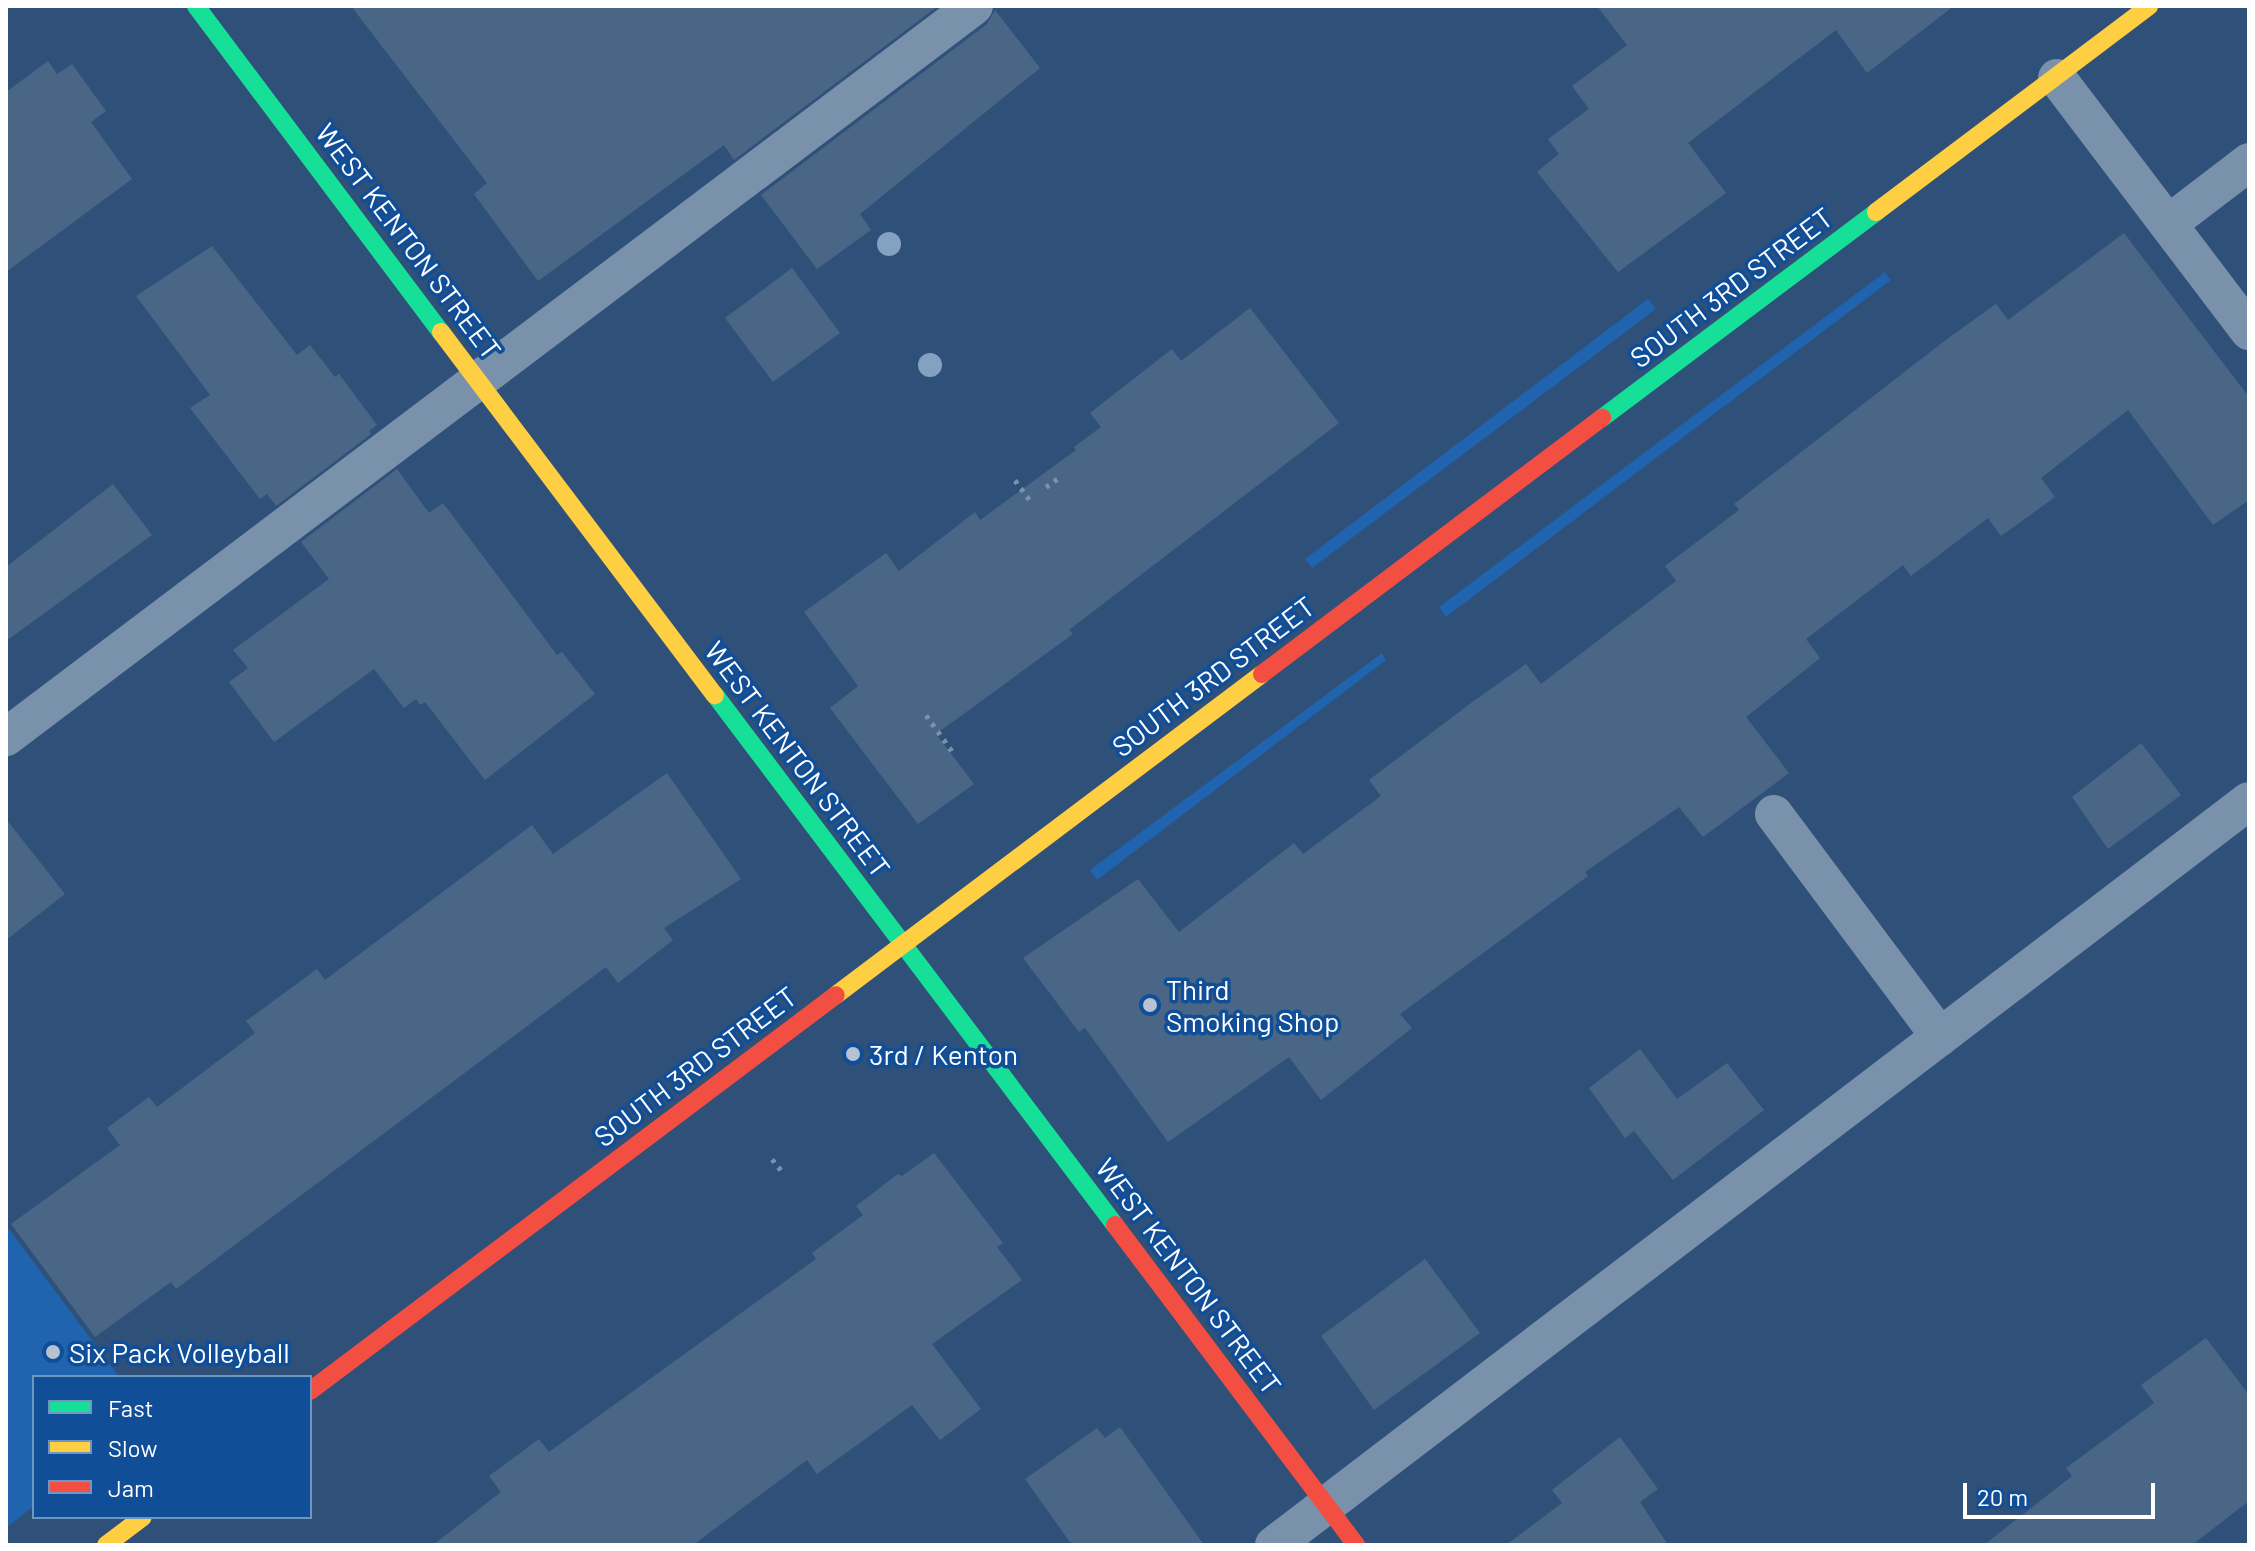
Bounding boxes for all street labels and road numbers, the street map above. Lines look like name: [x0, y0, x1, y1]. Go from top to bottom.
street label: WEST KENTON STREET: [309, 116, 509, 366]
street label: SOUTH 3RD STREET: [1623, 200, 1839, 374]
street label: SOUTH 3RD STREET: [1105, 589, 1321, 763]
street label: WEST KENTON STREET: [698, 634, 898, 884]
street label: SOUTH 3RD STREET: [587, 979, 803, 1153]
street label: WEST KENTON STREET: [1089, 1151, 1289, 1401]

